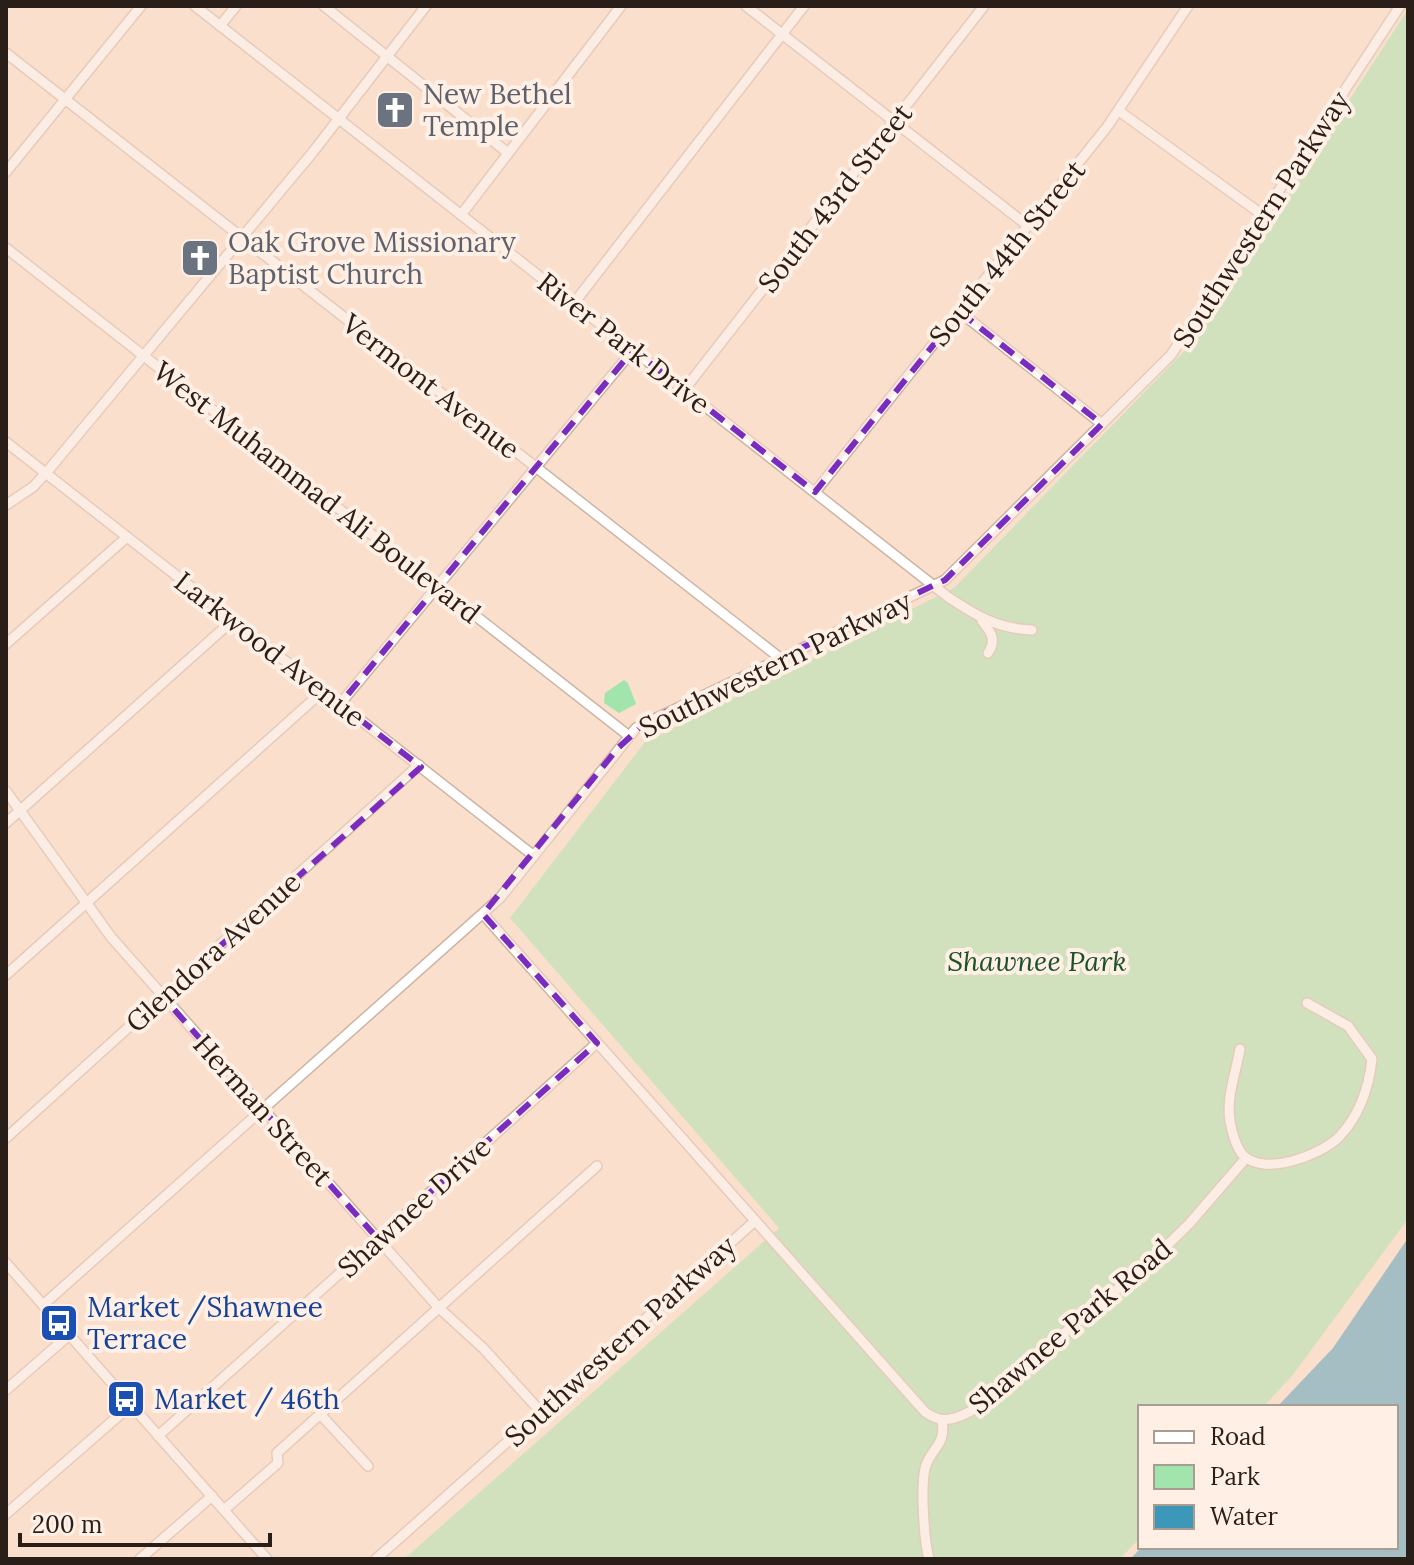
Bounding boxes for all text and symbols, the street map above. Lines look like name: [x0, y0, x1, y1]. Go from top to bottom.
place label: New Bethel Temple: [423, 76, 572, 144]
street label: Southwestern Parkway: [1165, 84, 1358, 354]
church icon: New Bethel Temple: [374, 89, 416, 131]
street label: South 43rd Street: [750, 96, 920, 300]
street label: South 44th Street: [921, 153, 1093, 353]
place label: Oak Grove Missionary Baptist Church: [228, 224, 516, 292]
church icon: Oak Grove Missionary Baptist Church: [179, 237, 221, 279]
street label: River Park Drive: [530, 264, 718, 422]
street label: Vermont Avenue: [334, 305, 527, 467]
street label: West Muhammad Ali Boulevard: [146, 353, 488, 631]
street label: Larkwood Avenue: [167, 563, 373, 735]
street label: Southwestern Parkway: [633, 582, 917, 746]
street label: Glendora Avenue: [118, 864, 308, 1040]
park label: Shawnee Park: [947, 943, 1127, 979]
street label: Herman Street: [185, 1027, 341, 1193]
street label: Shawnee Drive: [330, 1129, 498, 1285]
street label: Southwestern Parkway: [497, 1228, 743, 1454]
street label: Shawnee Park Road: [961, 1230, 1179, 1422]
place label: Market /Shawnee Terrace: [87, 1289, 323, 1357]
bus stop icon: Market /Shawnee Terrace: [38, 1302, 80, 1344]
bus stop icon: Market / 46th: [105, 1378, 147, 1420]
place label: Market / 46th: [154, 1381, 340, 1417]
legend: [1138, 1405, 1398, 1549]
text: Road: [1210, 1421, 1266, 1452]
text: Park: [1210, 1461, 1260, 1492]
scale bar: [20, 1497, 270, 1547]
text: Water: [1210, 1501, 1278, 1532]
text: 200 m: [32, 1509, 102, 1540]

